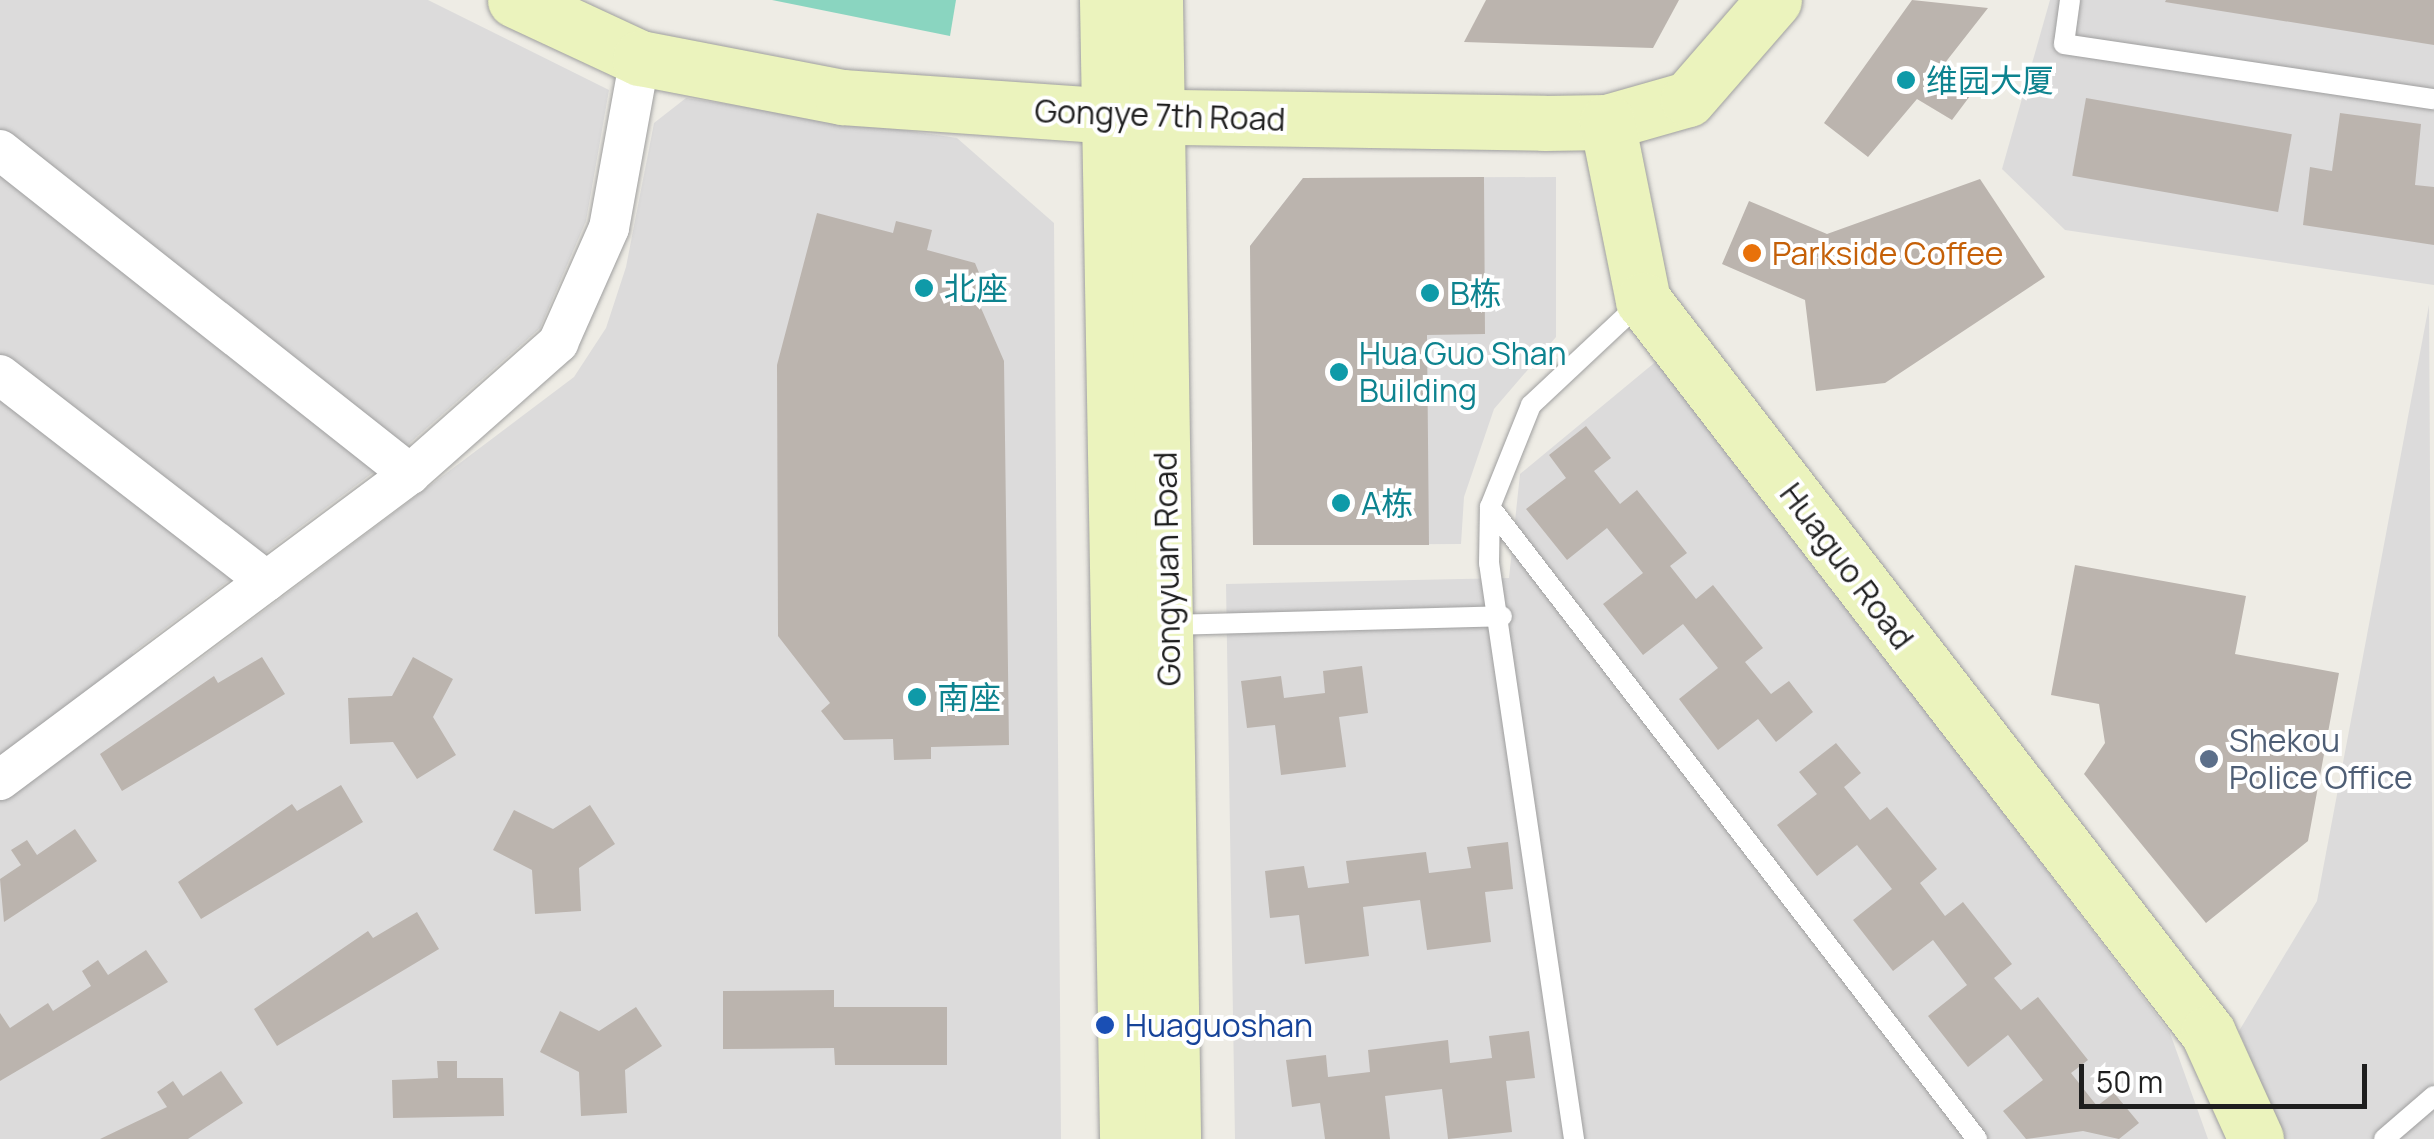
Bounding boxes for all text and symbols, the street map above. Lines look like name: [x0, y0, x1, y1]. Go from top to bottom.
place label: 维园大厦: [1926, 61, 2054, 99]
marker: 维园大厦: [1895, 69, 1917, 91]
street label: Gongye 7th Road: [1034, 91, 1286, 139]
place label: Parkside Coffee: [1772, 234, 2004, 272]
marker: Parkside Coffee: [1741, 242, 1763, 264]
place label: 北座: [944, 269, 1008, 307]
place label: B栋: [1450, 274, 1502, 312]
marker: 北座: [913, 277, 935, 299]
marker: B栋: [1419, 282, 1441, 304]
place label: Hua Guo Shan Building: [1359, 335, 1567, 410]
marker: Hua Guo Shan Building: [1328, 361, 1350, 383]
street label: Gongyuan Road: [1146, 452, 1188, 686]
street label: Huaguo Road: [1772, 475, 1922, 657]
place label: A栋: [1361, 484, 1413, 522]
marker: A栋: [1330, 492, 1352, 514]
place label: 南座: [937, 678, 1001, 716]
marker: 南座: [906, 686, 928, 708]
place label: Shekou Police Office: [2229, 722, 2413, 797]
marker: Shekou Police Office: [2198, 748, 2220, 770]
place label: Huaguoshan: [1125, 1006, 1313, 1044]
marker: Huaguoshan: [1094, 1014, 1116, 1036]
scale bar: [2084, 1044, 2372, 1106]
text: 50 m: [2096, 1061, 2163, 1102]

